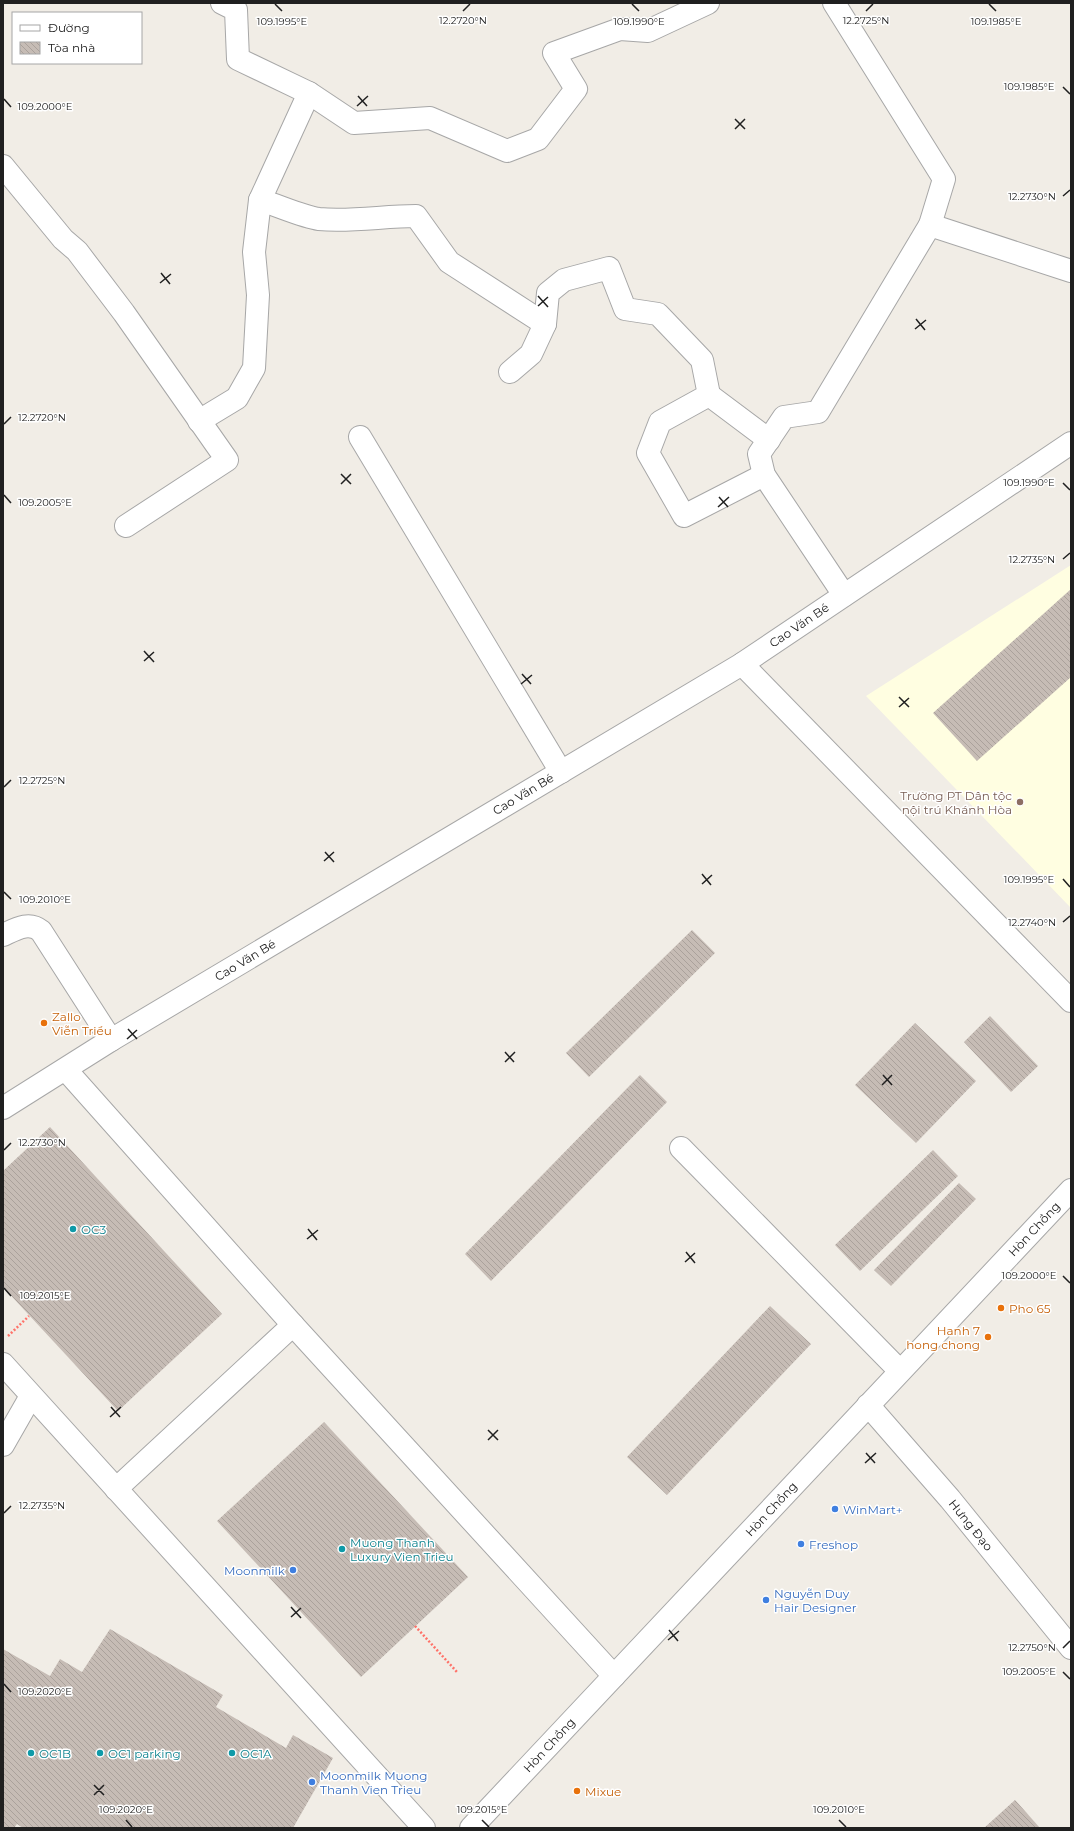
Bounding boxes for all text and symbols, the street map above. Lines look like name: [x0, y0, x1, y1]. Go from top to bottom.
legend: [12, 12, 142, 64]
text: 12.2720°N: [439, 14, 487, 27]
text: 12.2725°N: [843, 14, 889, 27]
text: 109.1995°E: [257, 15, 308, 28]
text: 109.1990°E: [613, 15, 665, 28]
text: 109.1985°E: [971, 15, 1022, 28]
text: Đường: [48, 20, 90, 35]
text: Tòa nhà: [48, 40, 95, 55]
text: 109.1985°E: [1004, 80, 1055, 93]
text: 109.2000°E: [18, 100, 73, 113]
text: 12.2730°N: [1008, 190, 1056, 203]
text: 12.2720°N: [18, 411, 66, 424]
text: 109.1990°E: [1003, 476, 1055, 489]
text: 109.2005°E: [18, 496, 72, 509]
text: 12.2735°N: [1009, 553, 1055, 566]
street label: Cao Văn Bé: [766, 600, 832, 650]
street label: Cao Văn Bé: [490, 770, 556, 818]
text: 12.2725°N: [19, 774, 65, 787]
place label: Trường PT Dân tộc nội trú Khánh Hòa: [900, 788, 1012, 817]
marker: Trường PT Dân tộc nội trú Khánh Hòa: [1015, 797, 1025, 807]
text: 109.1995°E: [1004, 873, 1055, 886]
text: 109.2010°E: [19, 893, 71, 906]
text: 12.2740°N: [1008, 916, 1056, 929]
street label: Cao Văn Bé: [212, 936, 278, 984]
place label: Zallo Viễn Triều: [52, 1009, 112, 1038]
marker: Zallo Viễn Triều: [39, 1018, 49, 1028]
text: 12.2730°N: [18, 1136, 66, 1149]
street label: Hòn Chồng: [1005, 1199, 1063, 1259]
place label: OC3: [81, 1222, 107, 1237]
marker: OC3: [68, 1224, 78, 1234]
text: 109.2000°E: [1002, 1269, 1057, 1282]
text: 109.2015°E: [20, 1289, 71, 1302]
place label: Pho 65: [1009, 1301, 1051, 1316]
marker: Pho 65: [996, 1303, 1006, 1313]
place label: Hanh 7 hong chong: [906, 1323, 980, 1352]
marker: Hanh 7 hong chong: [983, 1332, 993, 1342]
street label: Hòn Chồng: [742, 1479, 800, 1539]
street label: Hưng Đạo: [946, 1496, 996, 1554]
text: 12.2735°N: [19, 1499, 65, 1512]
place label: WinMart+: [843, 1502, 903, 1517]
marker: WinMart+: [830, 1504, 840, 1514]
place label: Muong Thanh Luxury Vien Trieu: [350, 1535, 454, 1564]
place label: Freshop: [809, 1537, 858, 1552]
marker: Freshop: [796, 1539, 806, 1549]
marker: Muong Thanh Luxury Vien Trieu: [337, 1544, 347, 1554]
place label: Moonmilk: [224, 1563, 286, 1578]
marker: Moonmilk: [288, 1565, 298, 1575]
place label: Nguyễn Duy Hair Designer: [774, 1586, 857, 1615]
marker: Nguyễn Duy Hair Designer: [761, 1595, 771, 1605]
text: 12.2750°N: [1008, 1641, 1056, 1654]
text: 109.2005°E: [1002, 1665, 1056, 1678]
text: 109.2020°E: [18, 1685, 72, 1698]
street label: Hòn Chồng: [520, 1715, 578, 1775]
place label: OC1B: [39, 1746, 71, 1761]
place label: OC1 parking: [108, 1746, 181, 1761]
place label: OC1A: [240, 1746, 272, 1761]
marker: OC1B: [26, 1748, 36, 1758]
marker: OC1 parking: [95, 1748, 105, 1758]
marker: OC1A: [227, 1748, 237, 1758]
place label: Moonmilk Muong Thanh Vien Trieu: [320, 1768, 428, 1797]
marker: Moonmilk Muong Thanh Vien Trieu: [307, 1777, 317, 1787]
place label: Mixue: [585, 1784, 621, 1799]
marker: Mixue: [572, 1786, 582, 1796]
text: 109.2020°E: [99, 1803, 153, 1816]
text: 109.2015°E: [457, 1803, 508, 1816]
text: 109.2010°E: [813, 1803, 865, 1816]

